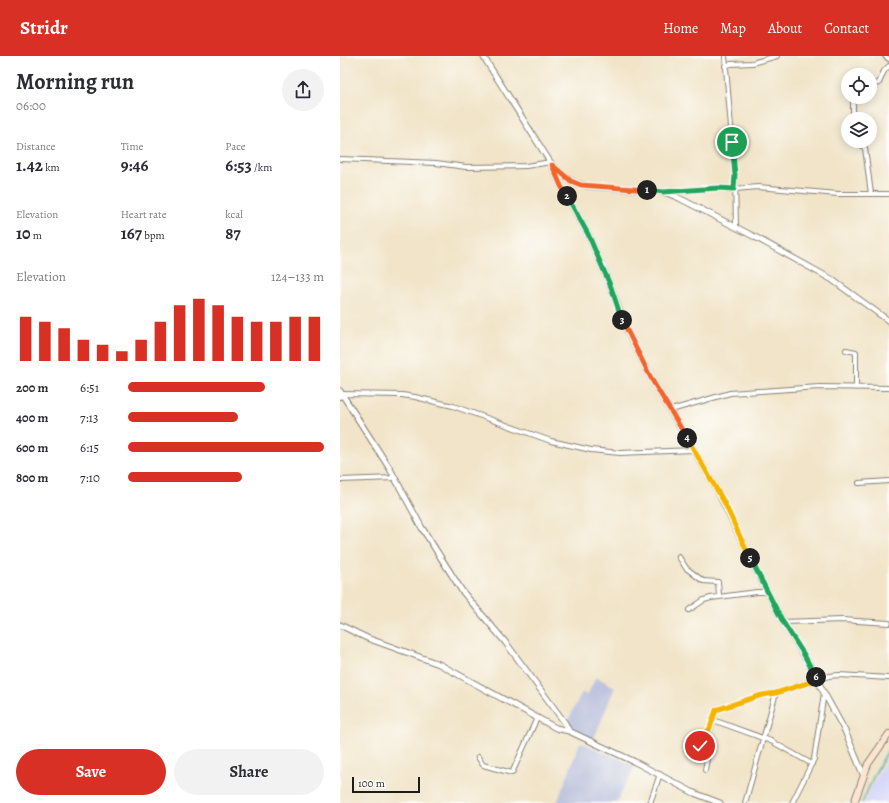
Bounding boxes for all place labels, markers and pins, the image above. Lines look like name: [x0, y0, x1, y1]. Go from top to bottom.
pin: [715, 125, 749, 159]
pin: 1: [637, 180, 657, 200]
pin: 2: [557, 186, 577, 206]
pin: 3: [612, 310, 632, 330]
pin: 4: [677, 428, 697, 448]
pin: 5: [740, 548, 760, 568]
pin: 6: [806, 667, 826, 687]
pin: [683, 729, 717, 763]

